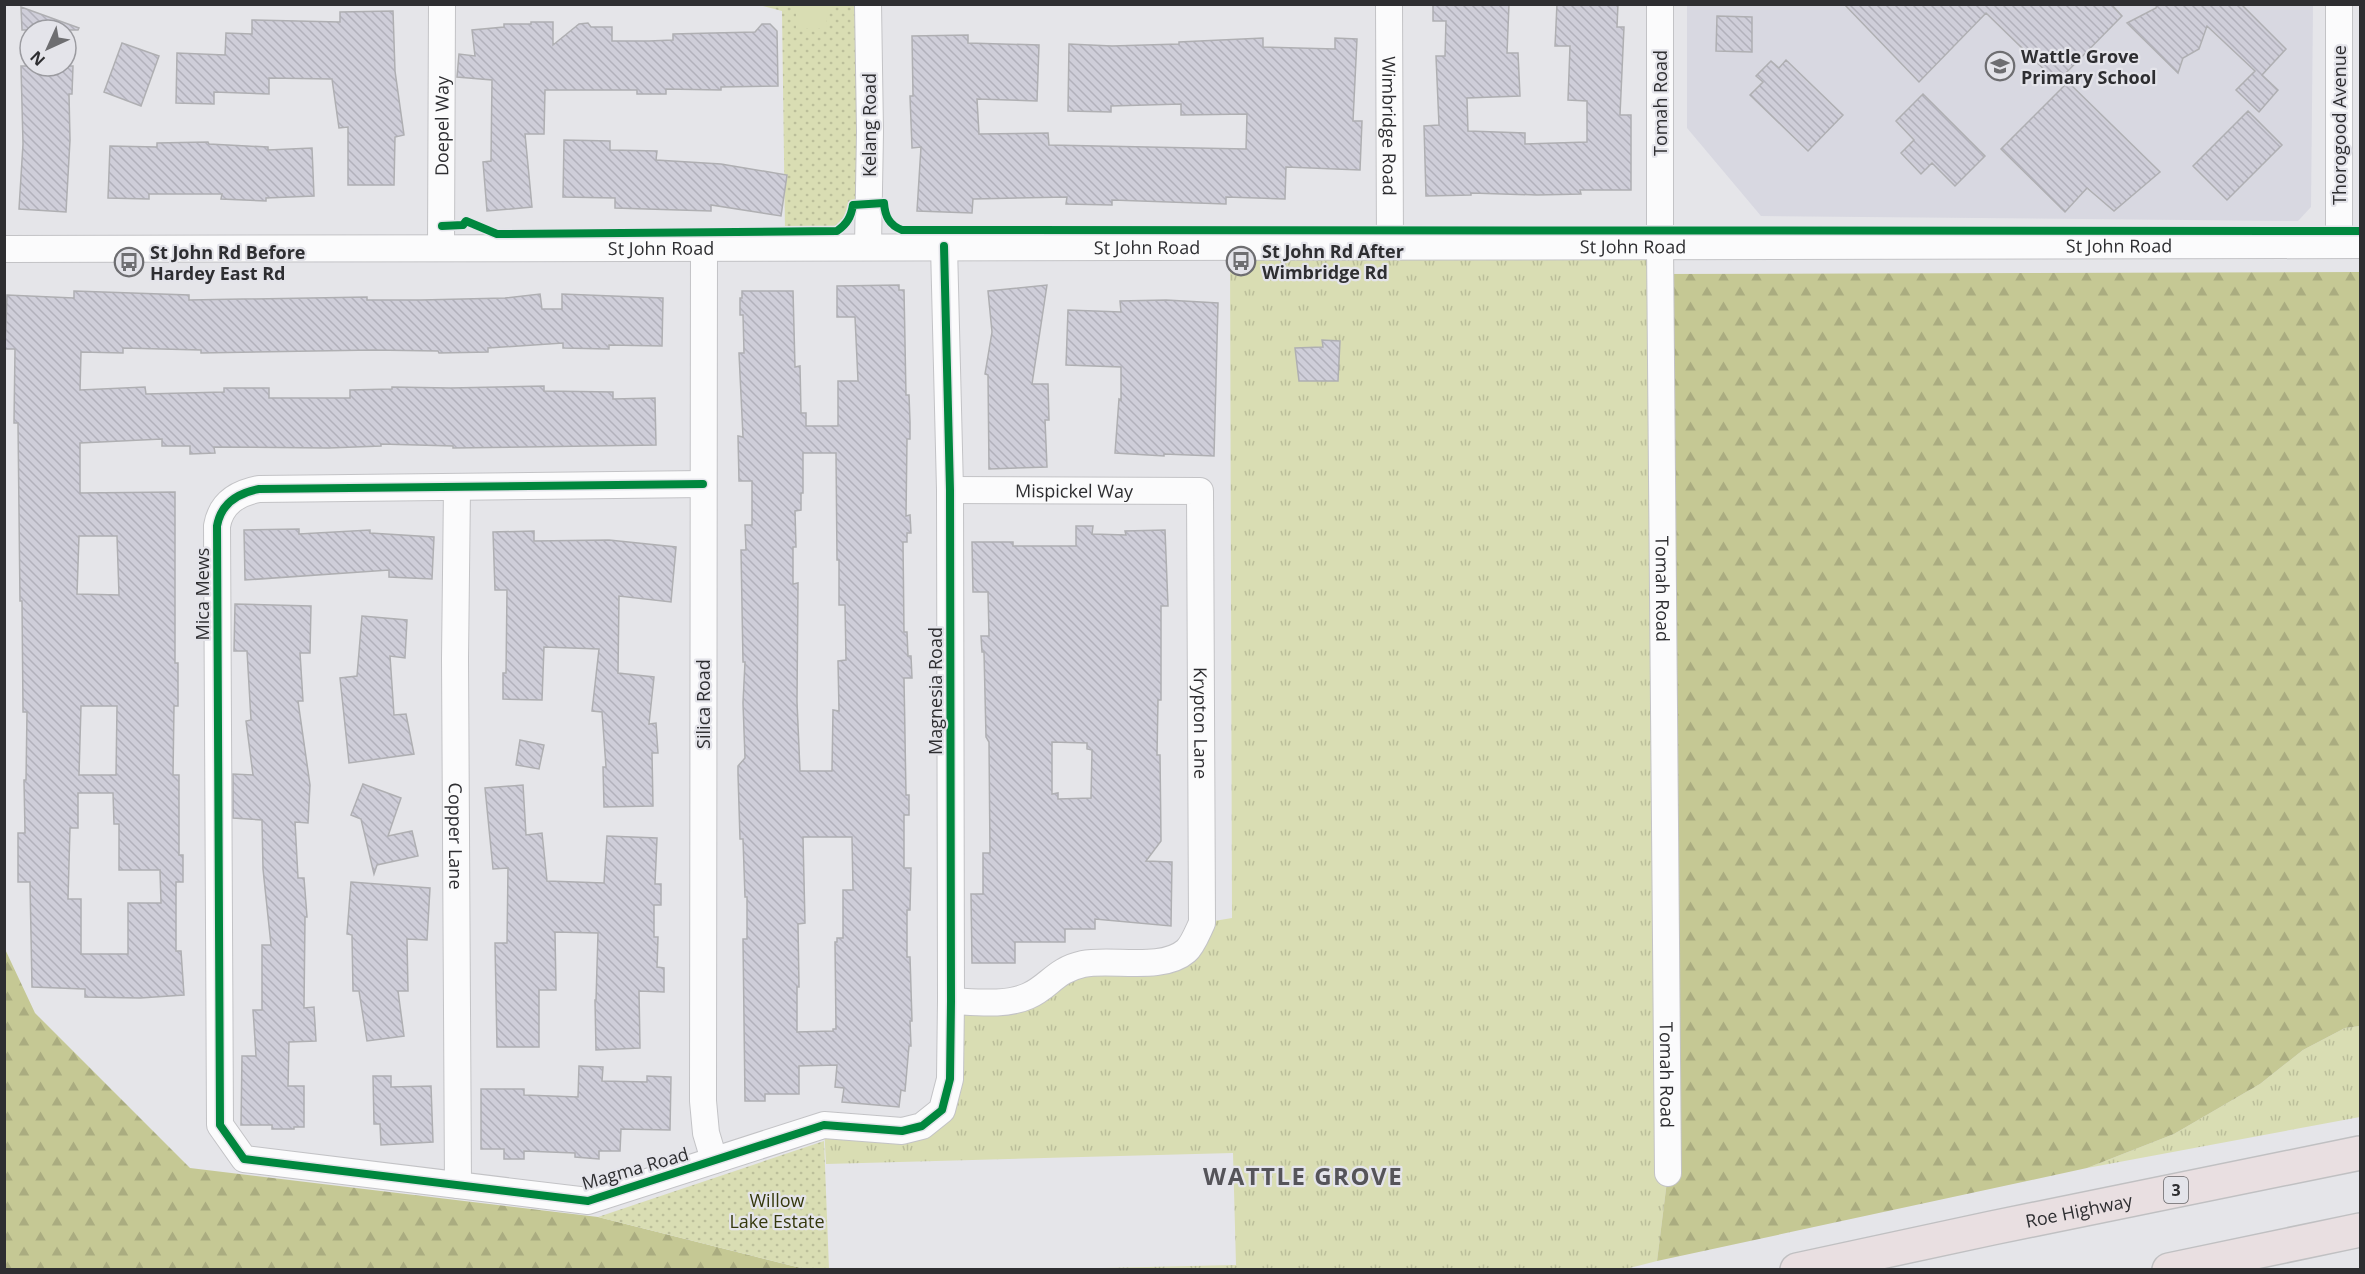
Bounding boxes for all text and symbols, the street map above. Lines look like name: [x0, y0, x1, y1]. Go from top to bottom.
north arrow: [18, 18, 78, 78]
place label: Wattle Grove Primary School: [2021, 44, 2156, 89]
street label: Thorogood Avenue: [2327, 45, 2351, 205]
text: N: [25, 46, 50, 71]
street label: Tomah Road: [1648, 50, 1672, 156]
school or university icon: Wattle Grove Primary School: [1984, 50, 2016, 82]
street label: Wimbridge Road: [1377, 56, 1402, 196]
street label: Kelang Road: [857, 73, 881, 177]
street label: Doepel Way: [429, 75, 454, 176]
street label: St John Road: [2066, 233, 2172, 257]
street label: St John Road: [1580, 234, 1686, 258]
street label: St John Road: [1094, 235, 1200, 259]
street label: St John Road: [608, 236, 714, 260]
place label: St John Rd After Wimbridge Rd: [1262, 239, 1404, 284]
place label: St John Rd Before Hardey East Rd: [150, 240, 305, 285]
bus stop icon: St John Rd After Wimbridge Rd: [1225, 245, 1257, 277]
bus stop icon: St John Rd Before Hardey East Rd: [113, 246, 145, 278]
street label: Mispickel Way: [1015, 478, 1134, 503]
street label: Tomah Road: [1651, 536, 1675, 642]
street label: Mica Mews: [190, 548, 214, 640]
street label: Magnesia Road: [923, 627, 947, 755]
street label: Silica Road: [691, 659, 715, 749]
street label: Krypton Lane: [1189, 667, 1213, 779]
street label: Copper Lane: [444, 782, 468, 890]
street label: Tomah Road: [1655, 1022, 1680, 1128]
street label: Magma Road: [579, 1141, 691, 1195]
district label: WATTLE GROVE: [1203, 1159, 1403, 1192]
road number: 3: [2164, 1177, 2188, 1203]
park label: Willow Lake Estate: [729, 1188, 825, 1233]
street label: Roe Highway: [2023, 1188, 2135, 1233]

